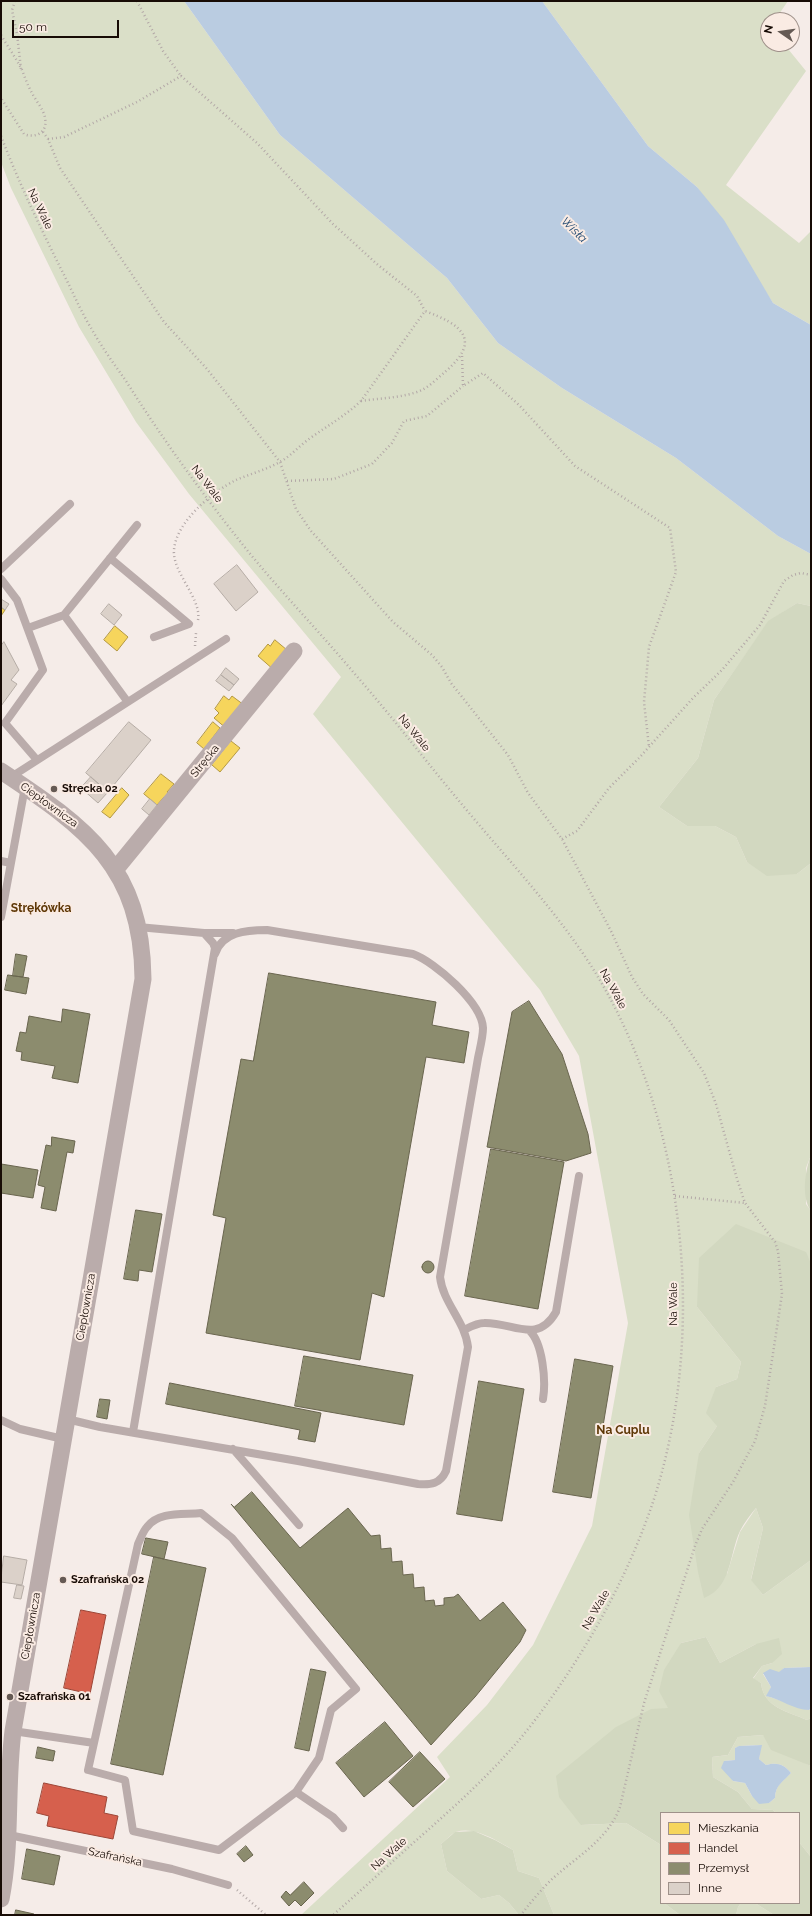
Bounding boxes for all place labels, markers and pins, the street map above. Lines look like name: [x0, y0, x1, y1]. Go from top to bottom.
place label: Stręcka 02: [62, 782, 118, 796]
marker: Stręcka 02: [49, 784, 59, 794]
place label: Szafrańska 02: [71, 1573, 144, 1587]
marker: Szafrańska 02: [58, 1575, 68, 1585]
place label: Szafrańska 01: [18, 1690, 90, 1704]
marker: Szafrańska 01: [5, 1692, 15, 1702]

